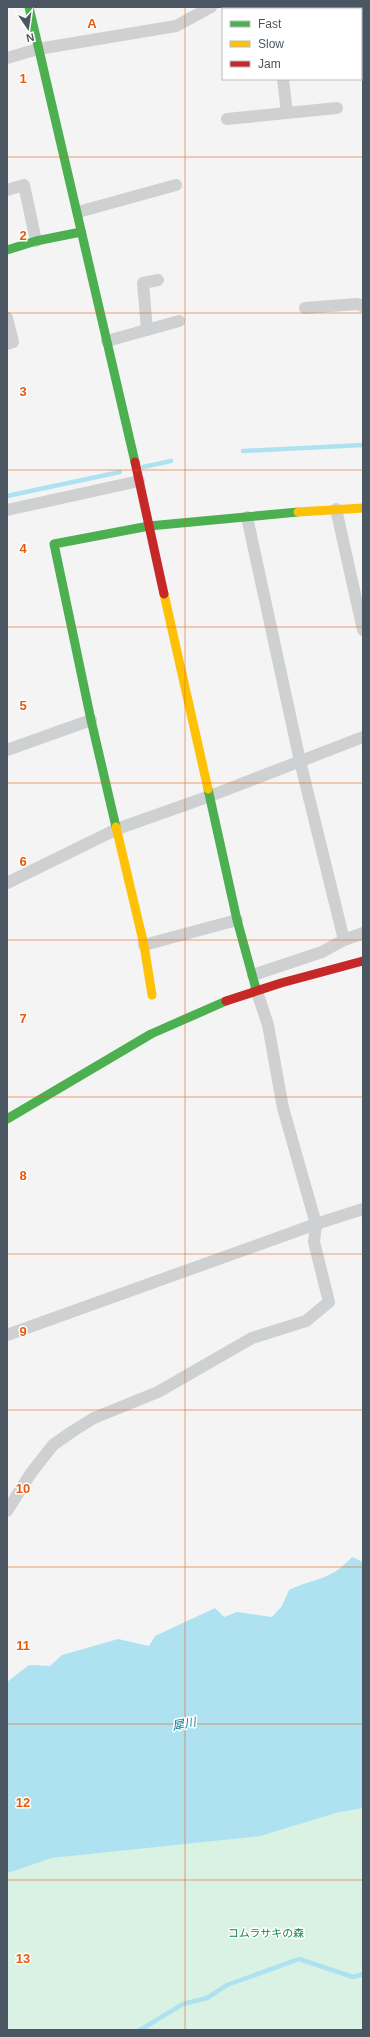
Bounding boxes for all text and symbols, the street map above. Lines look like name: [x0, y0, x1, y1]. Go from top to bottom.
north arrow: [8, 8, 48, 48]
legend: [222, 8, 362, 80]
text: A: [87, 16, 97, 31]
text: Fast: [258, 17, 282, 31]
text: N: [25, 31, 35, 44]
text: Slow: [258, 37, 284, 51]
text: Jam: [258, 57, 281, 71]
text: 1: [19, 71, 27, 86]
text: 2: [19, 228, 27, 243]
text: 3: [19, 384, 27, 399]
text: 4: [19, 541, 27, 556]
text: 5: [19, 698, 27, 713]
text: 6: [19, 854, 27, 869]
text: 7: [19, 1011, 27, 1026]
text: 8: [19, 1168, 27, 1183]
text: 9: [19, 1324, 27, 1339]
text: 10: [16, 1481, 30, 1496]
text: 11: [16, 1638, 30, 1653]
water label: 犀川: [171, 1714, 199, 1733]
text: 12: [16, 1795, 30, 1810]
park label: コムラサキの森: [228, 1927, 304, 1939]
text: 13: [16, 1951, 30, 1966]

